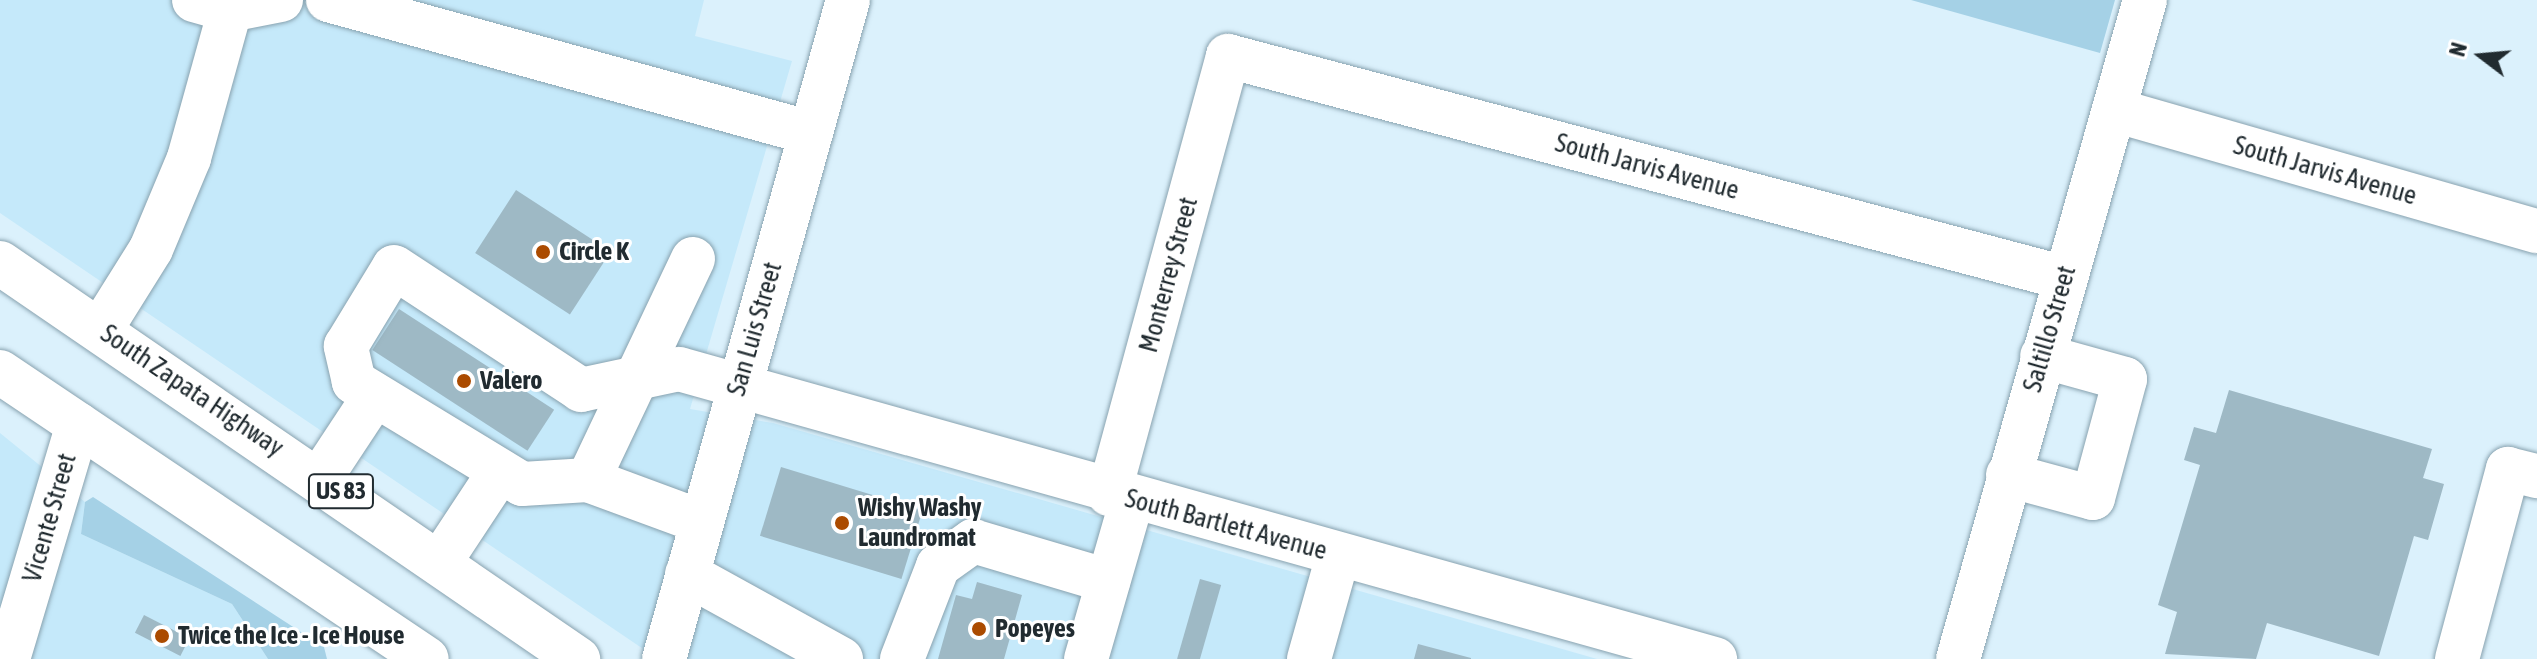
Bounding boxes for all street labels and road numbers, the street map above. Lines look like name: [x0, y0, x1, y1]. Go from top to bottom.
street label: South Jarvis Avenue: [1552, 127, 1742, 207]
street label: South Jarvis Avenue: [2230, 130, 2420, 212]
street label: Monterrey Street: [1133, 194, 1205, 356]
street label: San Luis Street: [721, 259, 789, 399]
street label: Saltillo Street: [2017, 262, 2083, 396]
street label: South Zapata Highway: [95, 318, 289, 464]
street label: Vicente Street: [17, 450, 83, 586]
road number: US 83: [307, 471, 375, 511]
street label: South Bartlett Avenue: [1122, 483, 1330, 567]

